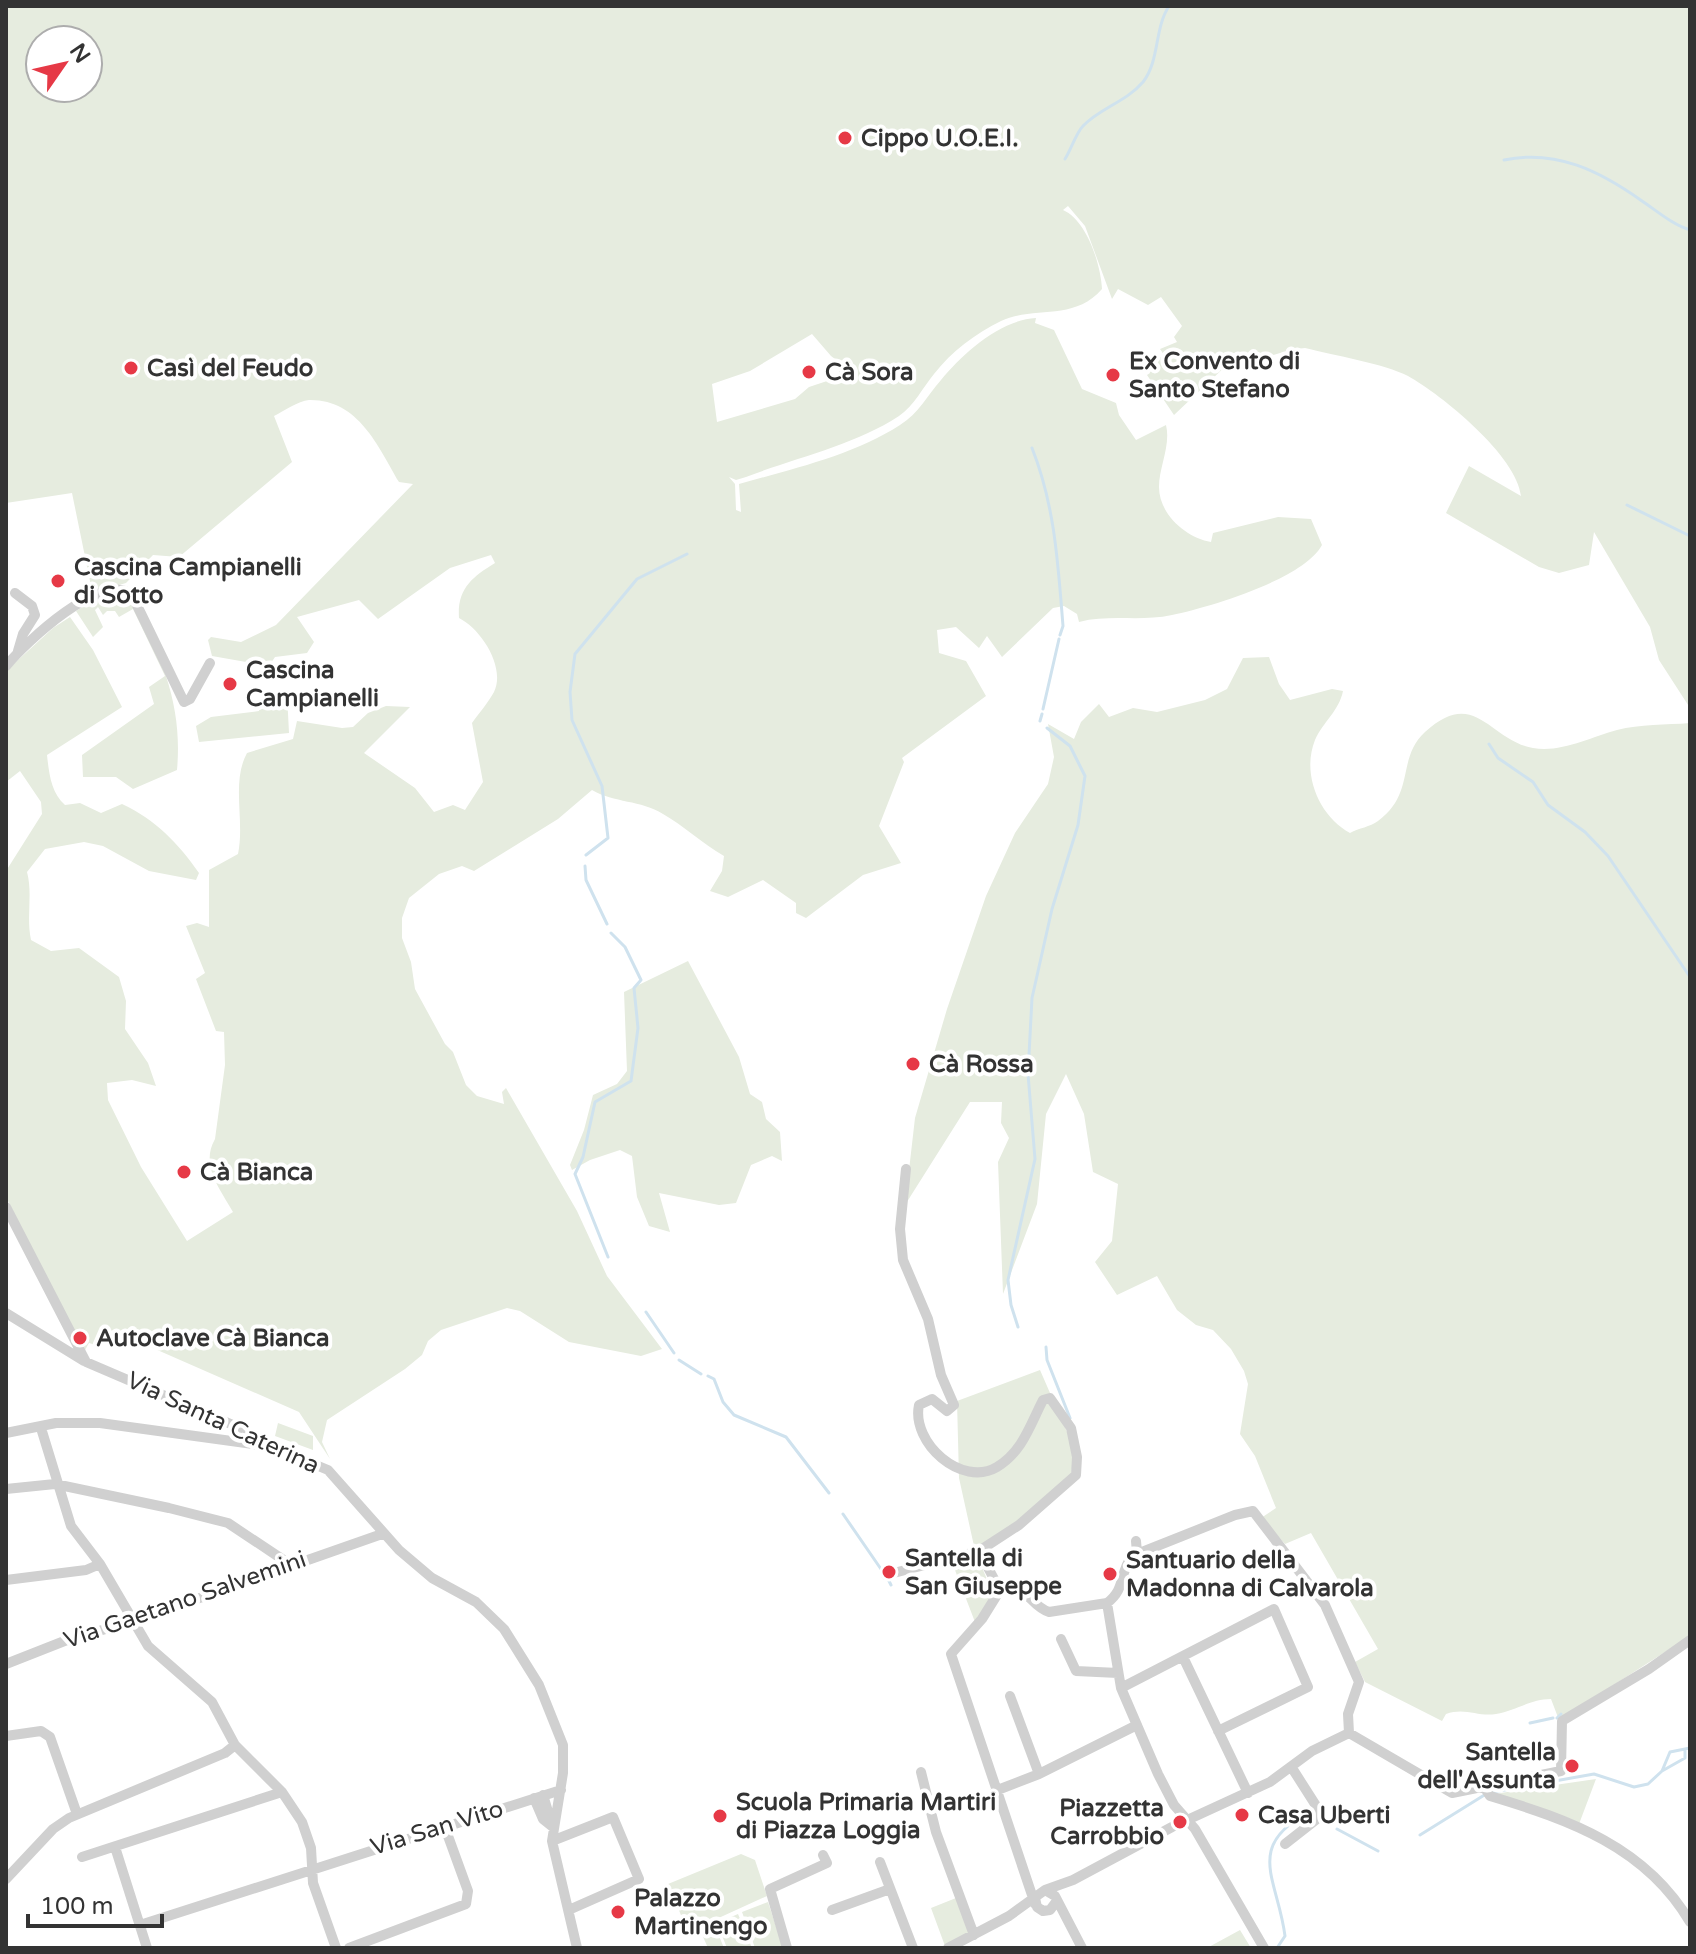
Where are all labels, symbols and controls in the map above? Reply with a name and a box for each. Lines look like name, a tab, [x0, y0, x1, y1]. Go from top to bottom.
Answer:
north arrow	[24, 24, 104, 104]
text: N	[64, 39, 95, 68]
place label: Cippo U.O.E.I.	[861, 124, 1018, 153]
marker: Cippo U.O.E.I.	[836, 129, 854, 147]
place label: Ex Convento di Santo Stefano	[1129, 347, 1300, 404]
place label: Casì del Feudo	[147, 354, 313, 383]
place label: Cà Sora	[825, 358, 913, 387]
marker: Casì del Feudo	[122, 359, 140, 377]
marker: Cà Sora	[800, 363, 818, 381]
marker: Ex Convento di Santo Stefano	[1104, 366, 1122, 384]
place label: Cascina Campianelli di Sotto	[74, 553, 302, 610]
marker: Cascina Campianelli di Sotto	[49, 572, 67, 590]
place label: Cascina Campianelli	[246, 656, 379, 713]
marker: Cascina Campianelli	[221, 675, 239, 693]
place label: Cà Rossa	[929, 1050, 1034, 1079]
marker: Cà Rossa	[904, 1055, 922, 1073]
place label: Cà Bianca	[200, 1158, 313, 1187]
marker: Cà Bianca	[175, 1163, 193, 1181]
place label: Autoclave Cà Bianca	[96, 1324, 329, 1353]
marker: Autoclave Cà Bianca	[71, 1329, 89, 1347]
street label: Via Santa Caterina	[122, 1366, 324, 1480]
place label: Santella di San Giuseppe	[905, 1544, 1062, 1601]
street label: Via Gaetano Salvemini	[60, 1545, 310, 1655]
place label: Santuario della Madonna di Calvarola	[1126, 1546, 1374, 1603]
marker: Santella di San Giuseppe	[880, 1563, 898, 1581]
marker: Santuario della Madonna di Calvarola	[1101, 1565, 1119, 1583]
place label: Santella dell'Assunta	[1417, 1738, 1556, 1795]
marker: Santella dell'Assunta	[1563, 1757, 1581, 1775]
place label: Scuola Primaria Martiri di Piazza Loggia	[736, 1788, 996, 1845]
street label: Via San Vito	[367, 1794, 507, 1862]
place label: Piazzetta Carrobbio	[1050, 1794, 1164, 1851]
place label: Casa Uberti	[1258, 1801, 1390, 1830]
marker: Casa Uberti	[1233, 1806, 1251, 1824]
marker: Scuola Primaria Martiri di Piazza Loggia	[711, 1807, 729, 1825]
marker: Piazzetta Carrobbio	[1171, 1813, 1189, 1831]
scale bar	[28, 1878, 162, 1928]
place label: Palazzo Martinengo	[634, 1884, 768, 1941]
text: 100 m	[40, 1892, 114, 1921]
marker: Palazzo Martinengo	[609, 1903, 627, 1921]

